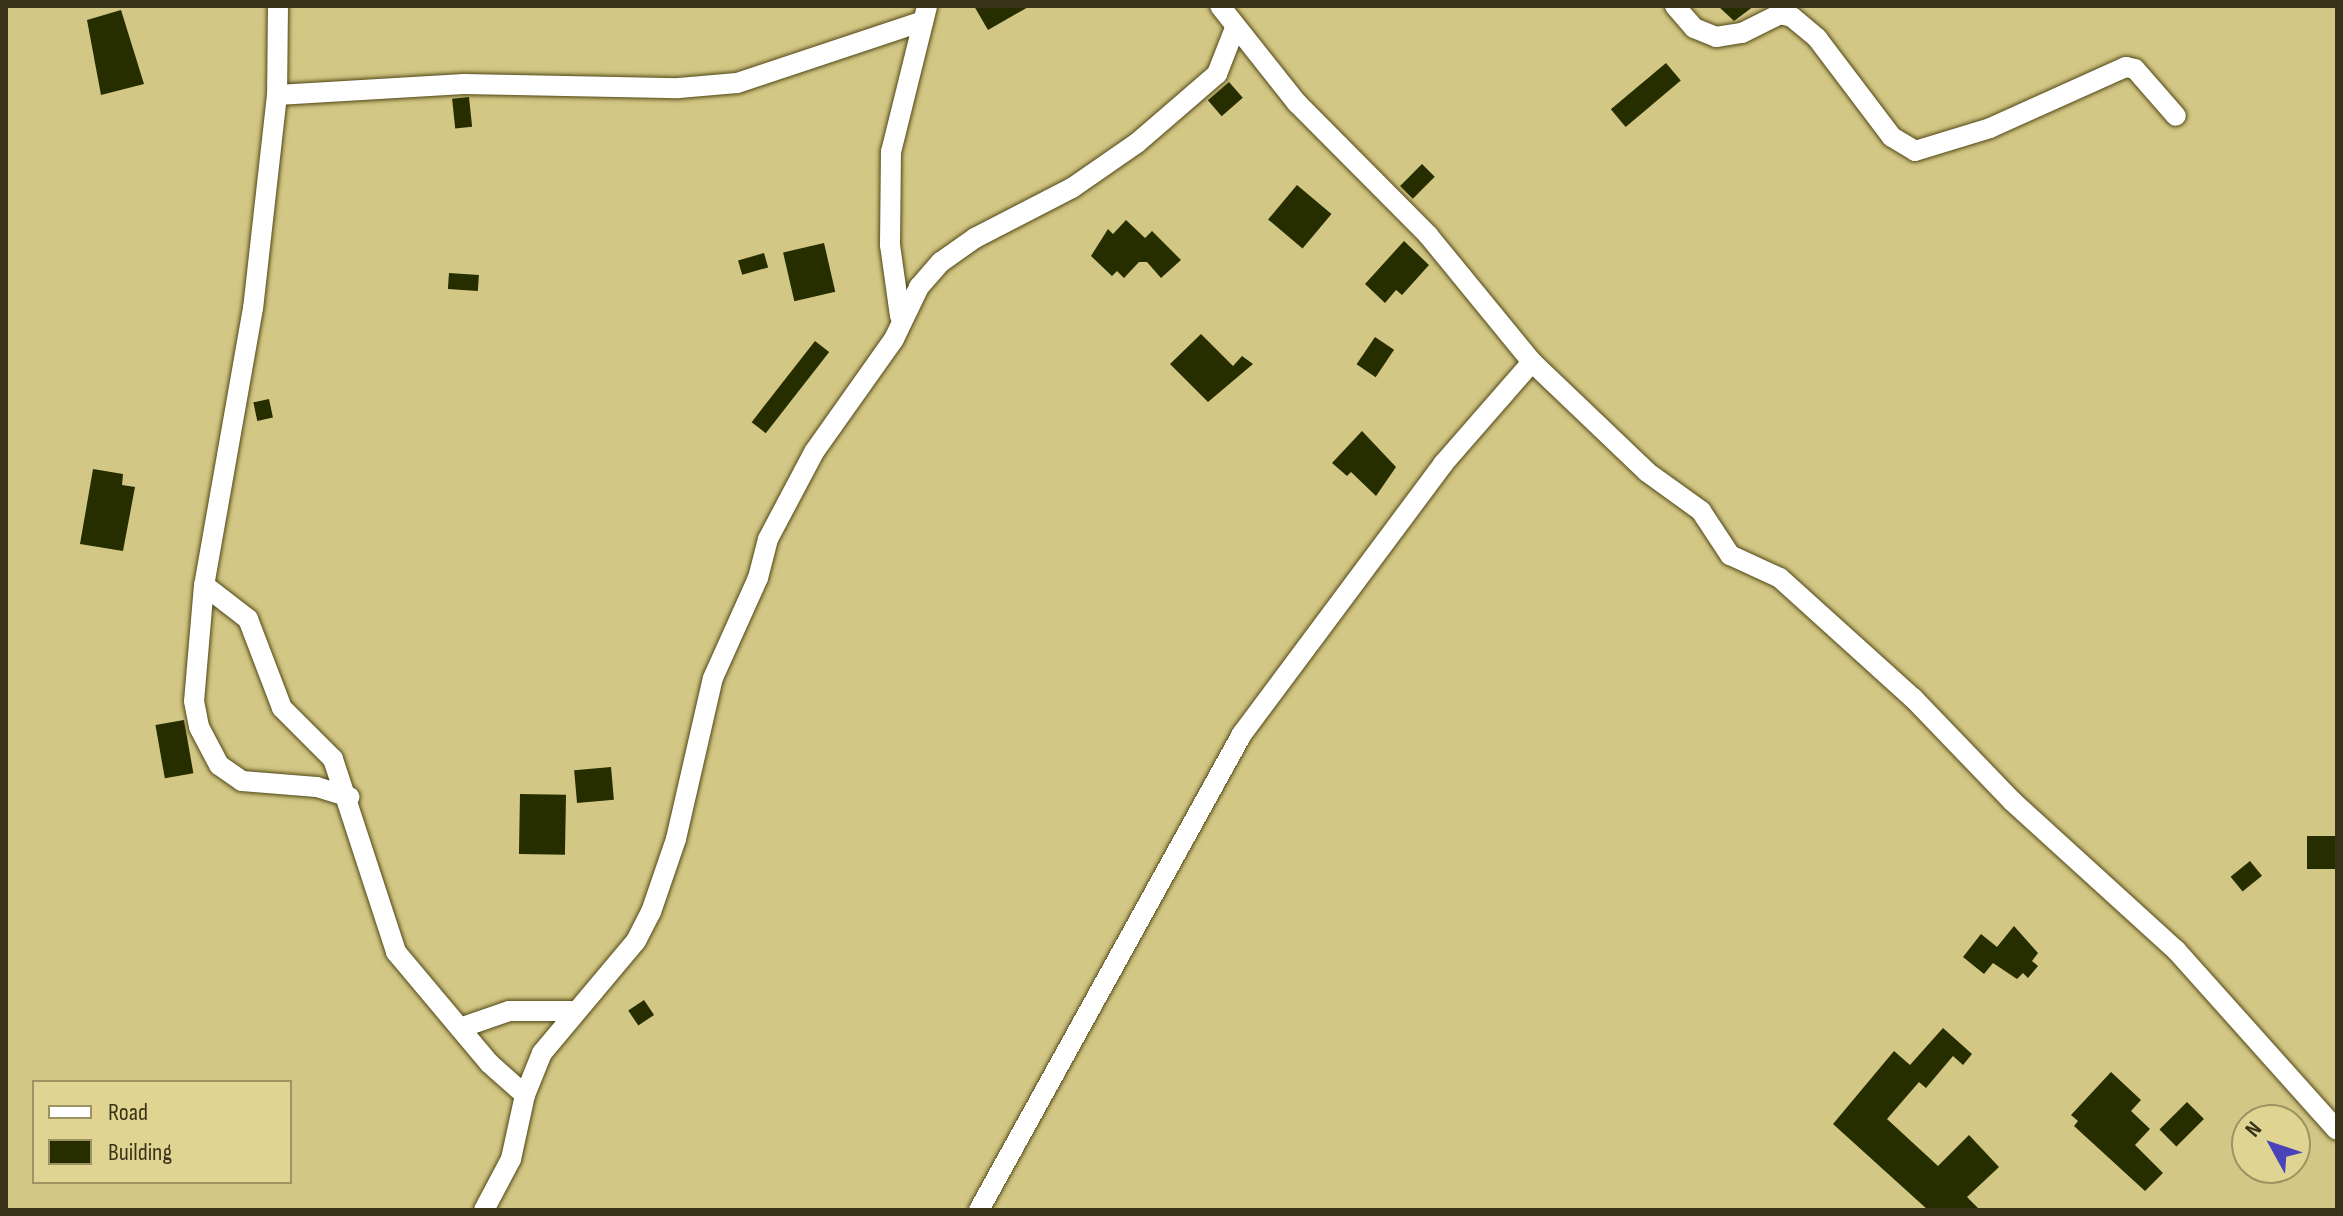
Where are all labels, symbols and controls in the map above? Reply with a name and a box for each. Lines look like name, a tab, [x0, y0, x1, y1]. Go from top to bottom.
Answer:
legend	[32, 1080, 292, 1184]
text: Road	[108, 1098, 148, 1127]
north arrow	[2231, 1104, 2311, 1184]
text: N	[2240, 1116, 2268, 1143]
text: Building	[108, 1138, 172, 1167]

